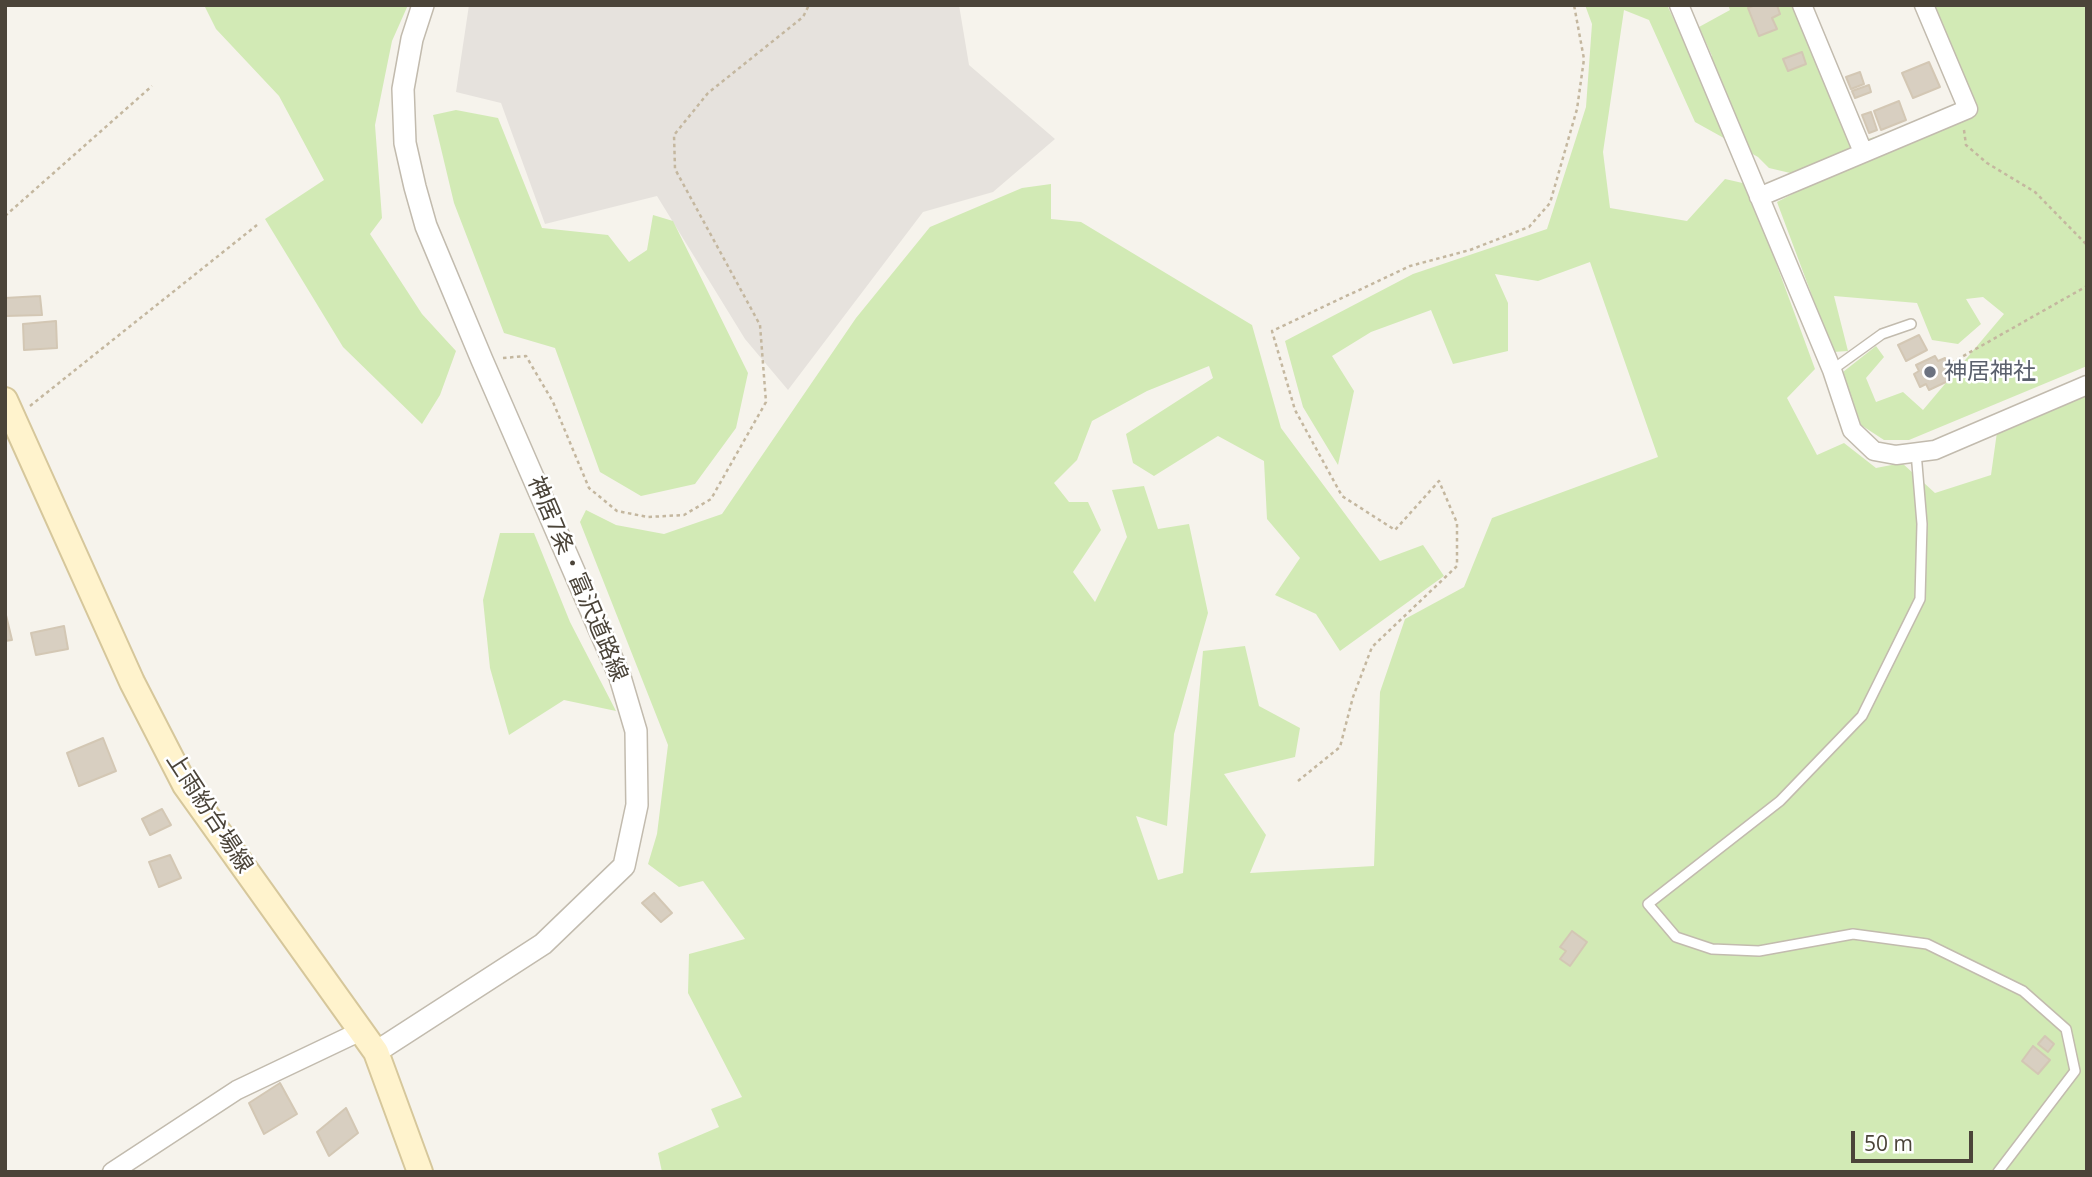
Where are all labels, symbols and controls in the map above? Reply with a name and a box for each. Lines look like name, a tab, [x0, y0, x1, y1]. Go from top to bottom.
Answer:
place label: 神居神社	[1944, 358, 2036, 386]
marker: 神居神社	[1922, 364, 1938, 380]
street label: 神居7条・富沢道路線	[521, 472, 633, 686]
street label: 上雨紛台場線	[160, 748, 258, 878]
scale bar	[1854, 1118, 1976, 1162]
text: 50 m	[1864, 1129, 1913, 1157]

